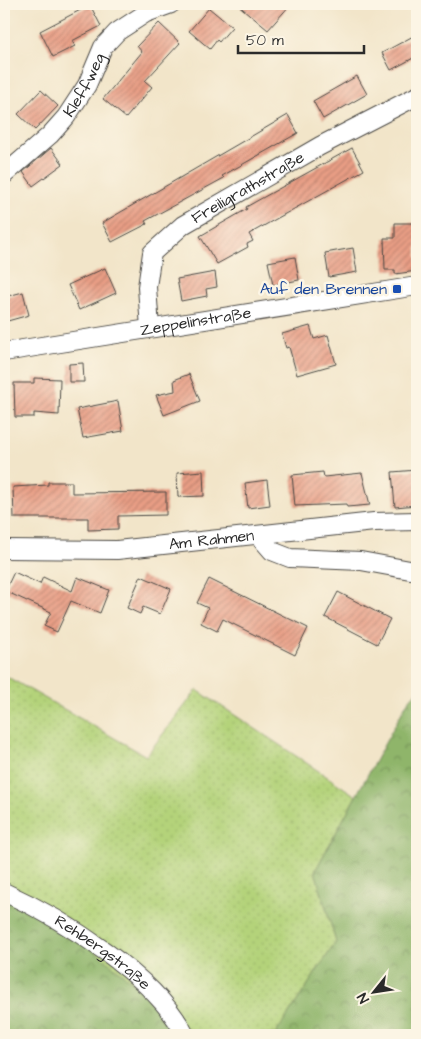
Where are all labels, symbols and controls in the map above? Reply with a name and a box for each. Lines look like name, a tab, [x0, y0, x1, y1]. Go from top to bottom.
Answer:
scale bar	[238, 22, 365, 54]
text: 50 m	[246, 30, 284, 51]
street label: Kleffweg	[58, 50, 111, 121]
street label: Freiligrathstraße	[187, 146, 309, 229]
place label: Auf den Brennen	[260, 278, 387, 300]
marker: Auf den Brennen	[391, 283, 403, 295]
street label: Zeppelinstraße	[138, 302, 253, 341]
street label: Am Rahmen	[168, 524, 255, 555]
street label: Rehbergstraße	[50, 910, 156, 995]
north arrow	[348, 966, 398, 1016]
text: N	[353, 989, 374, 1007]

